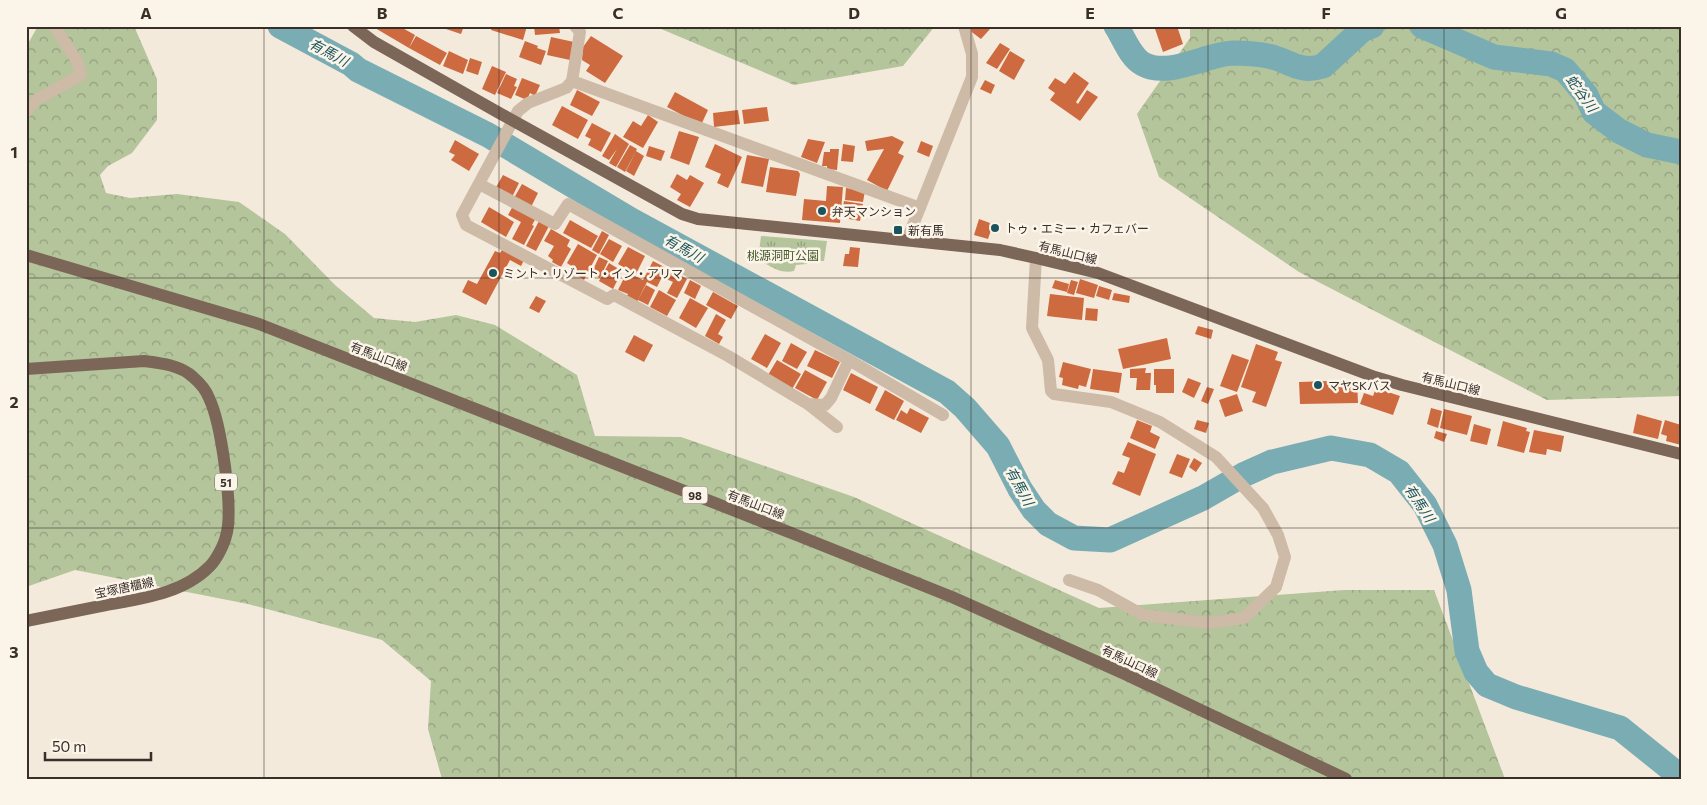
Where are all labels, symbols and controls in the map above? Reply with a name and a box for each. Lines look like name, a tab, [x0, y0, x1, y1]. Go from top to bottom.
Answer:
text: A	[140, 3, 152, 22]
text: B	[377, 3, 388, 22]
text: C	[613, 3, 624, 22]
text: D	[848, 3, 860, 22]
text: E	[1085, 3, 1095, 22]
text: F	[1321, 3, 1331, 22]
text: G	[1555, 3, 1567, 22]
water label: 有馬川	[306, 35, 353, 70]
water label: 蛇谷川	[1563, 71, 1602, 117]
text: 1	[10, 142, 18, 161]
place label: 弁天マンション	[832, 204, 916, 218]
marker: 弁天マンション	[816, 205, 828, 217]
place label: トゥ・エミー・カフェバー	[1005, 221, 1149, 235]
marker: トゥ・エミー・カフェバー	[989, 222, 1001, 234]
place label: 新有馬	[908, 223, 944, 237]
marker: 新有馬	[892, 224, 904, 236]
water label: 有馬川	[662, 230, 708, 267]
street label: 有馬山口線	[1037, 238, 1099, 266]
park label: 桃源洞町公園	[747, 248, 819, 262]
place label: ミント・リゾート・イン・アリマ	[503, 266, 683, 280]
marker: ミント・リゾート・イン・アリマ	[487, 267, 499, 279]
street label: 有馬山口線	[348, 339, 410, 373]
street label: 有馬山口線	[1420, 369, 1482, 397]
place label: マヤSKバス	[1328, 378, 1391, 392]
marker: マヤSKバス	[1312, 379, 1324, 391]
text: 2	[9, 392, 19, 411]
water label: 有馬川	[1002, 464, 1039, 510]
road number: 51	[215, 474, 237, 491]
water label: 有馬川	[1401, 481, 1440, 527]
road number: 98	[682, 486, 708, 504]
street label: 有馬山口線	[725, 487, 787, 521]
street label: 宝塚唐櫃線	[93, 574, 155, 600]
text: 3	[9, 642, 19, 661]
street label: 有馬山口線	[1100, 642, 1160, 680]
scale bar	[45, 730, 151, 762]
text: 50 m	[52, 737, 86, 755]

